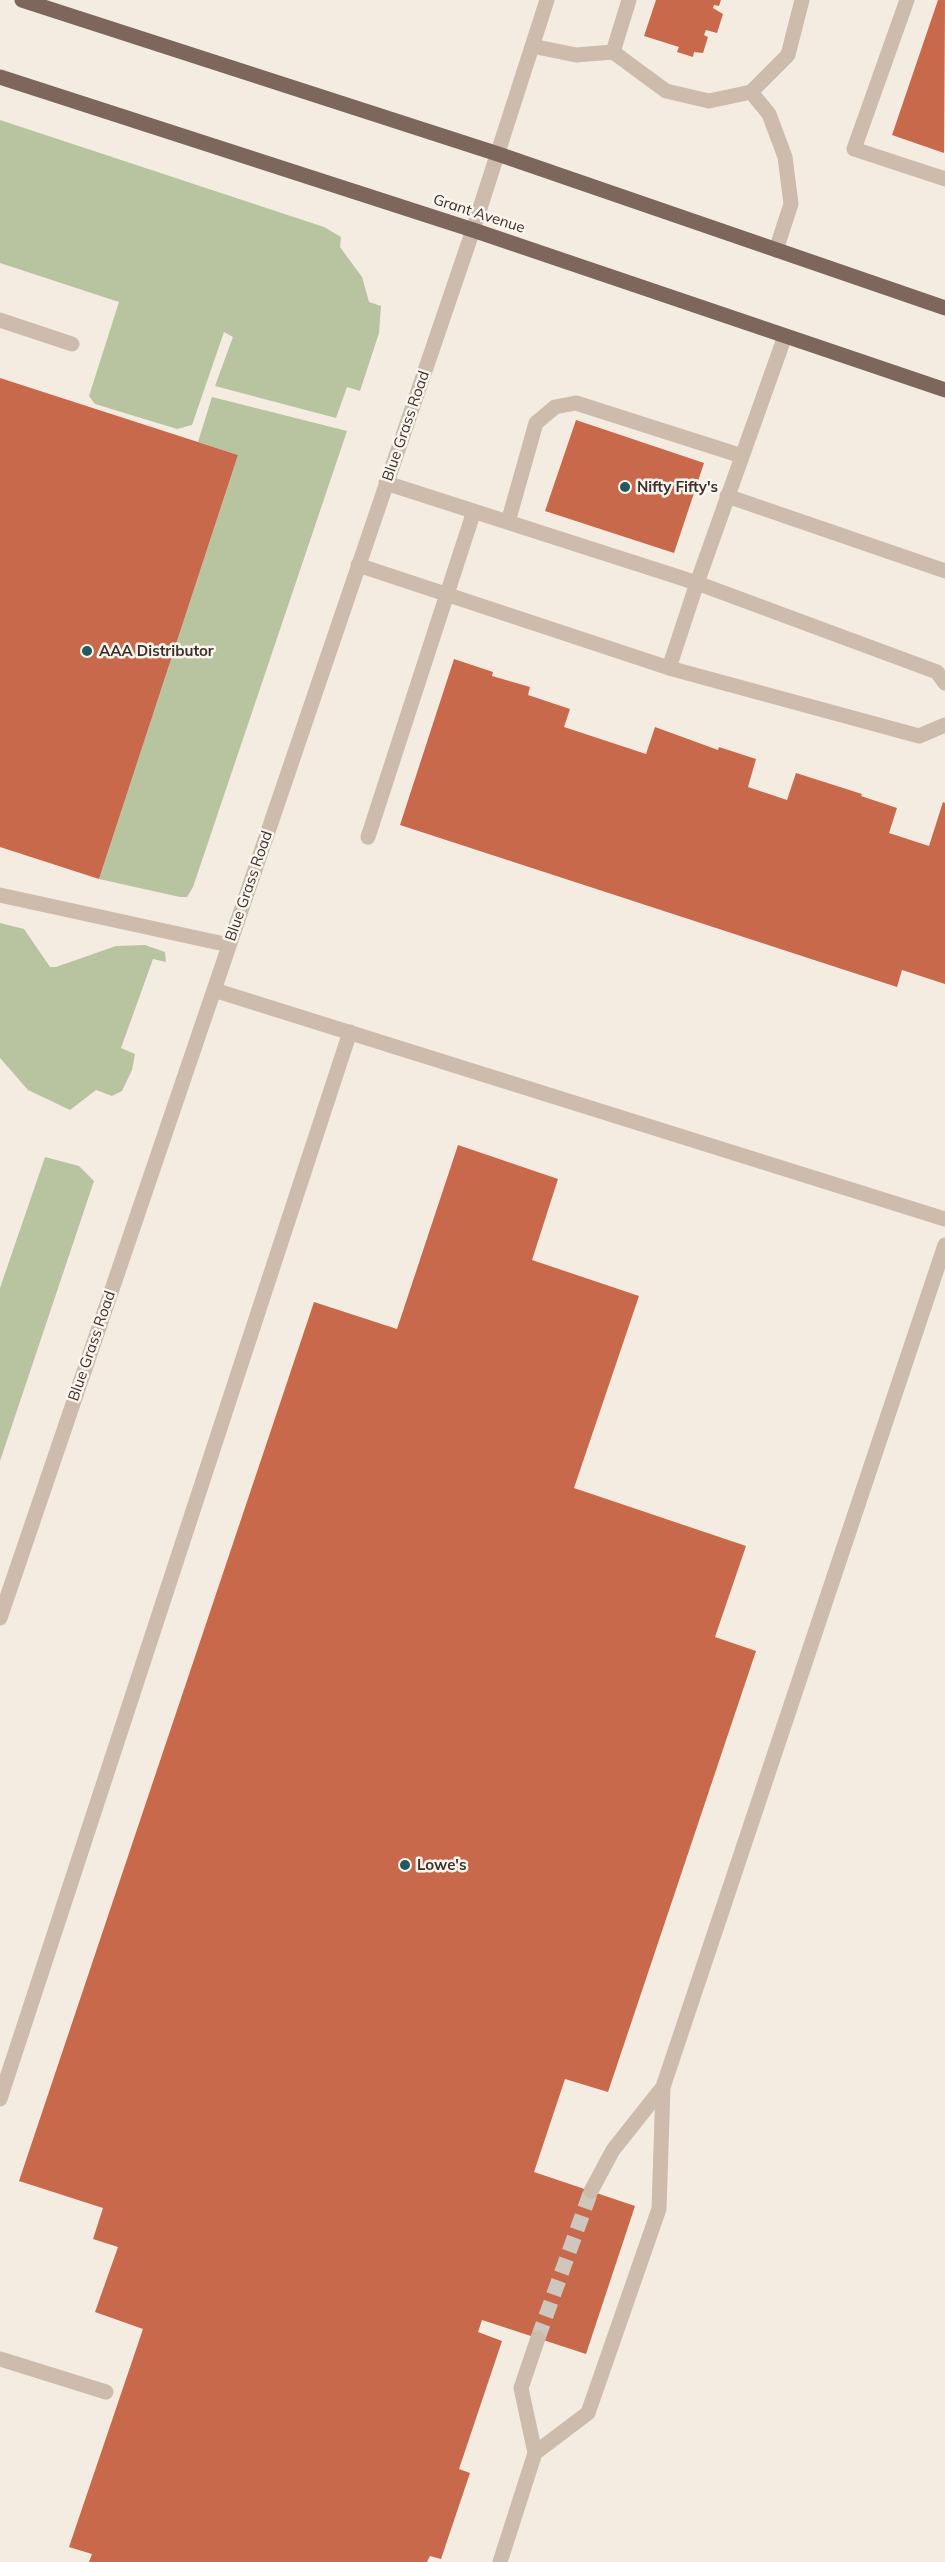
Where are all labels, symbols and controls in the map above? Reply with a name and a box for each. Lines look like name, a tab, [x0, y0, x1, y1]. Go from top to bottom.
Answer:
street label: Grant Avenue	[431, 191, 527, 237]
street label: Blue Grass Road	[379, 369, 433, 483]
place label: Nifty Fifty's	[637, 478, 718, 496]
marker: Nifty Fifty's	[618, 480, 632, 494]
place label: AAA Distributor	[99, 642, 214, 660]
marker: AAA Distributor	[80, 644, 94, 658]
street label: Blue Grass Road	[222, 829, 276, 943]
street label: Blue Grass Road	[65, 1289, 119, 1403]
place label: Lowe's	[417, 1856, 467, 1874]
marker: Lowe's	[398, 1858, 412, 1872]

